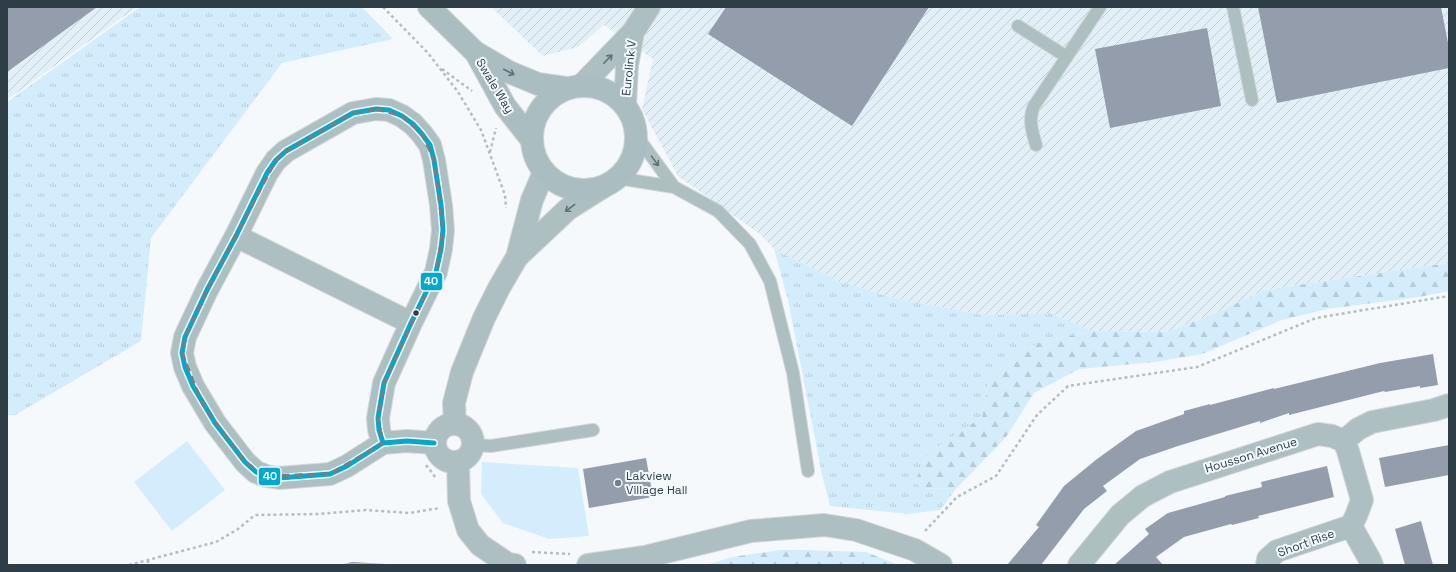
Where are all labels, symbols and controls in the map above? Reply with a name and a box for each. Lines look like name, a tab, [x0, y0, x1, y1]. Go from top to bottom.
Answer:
street label: Eurolink V	[618, 39, 640, 97]
one-way arrow	[603, 54, 613, 64]
street label: Swale Way	[472, 56, 518, 116]
one-way arrow	[503, 68, 515, 76]
one-way arrow	[651, 156, 659, 167]
one-way arrow	[565, 204, 576, 212]
line badge: 40	[420, 272, 443, 291]
text: 40	[424, 274, 438, 288]
unlabelled marker	[411, 308, 421, 318]
street label: Housson Avenue	[1203, 433, 1299, 477]
line badge: 40	[258, 467, 281, 486]
place label: Lakview Village Hall	[626, 468, 688, 498]
text: 40	[263, 469, 277, 483]
marker: Lakview Village Hall	[613, 478, 623, 488]
street label: Short Rise	[1275, 525, 1337, 561]

